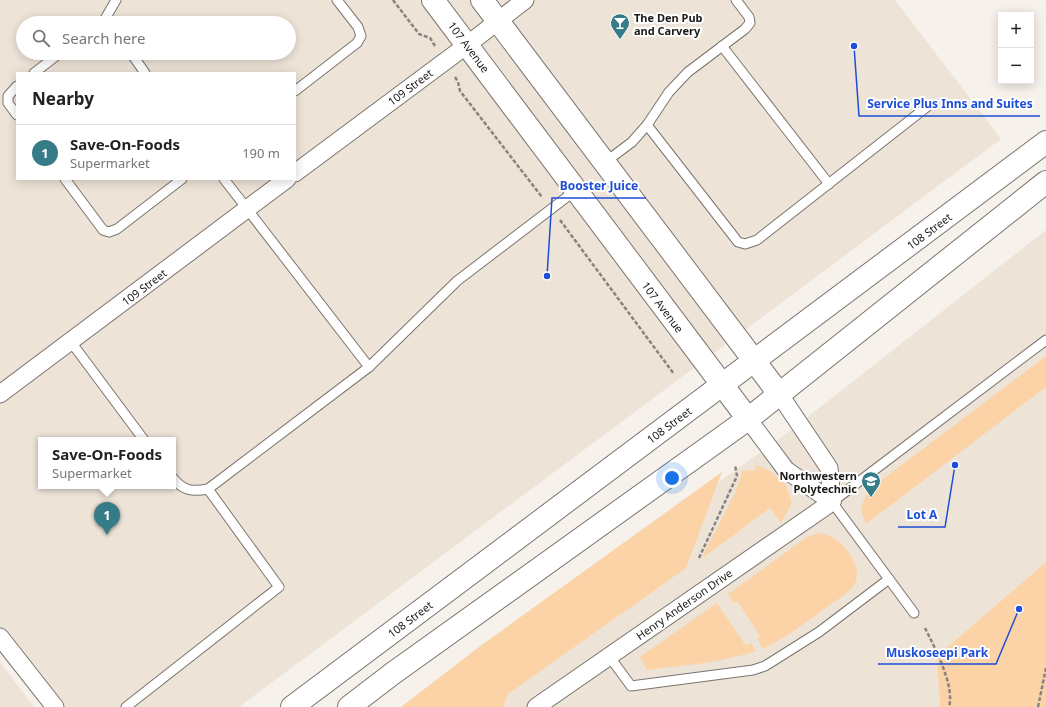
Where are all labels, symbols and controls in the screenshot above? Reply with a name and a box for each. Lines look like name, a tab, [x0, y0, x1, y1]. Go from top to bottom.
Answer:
place label: The Den Pub and Carvery	[634, 10, 703, 38]
bar icon: The Den Pub and Carvery	[609, 12, 631, 40]
map controls	[998, 12, 1034, 84]
button: +	[998, 12, 1034, 48]
search box	[16, 16, 296, 60]
street label: 107 Avenue	[445, 18, 493, 76]
icon: search	[30, 27, 52, 49]
text: Search here	[62, 28, 145, 48]
button: −	[998, 48, 1034, 84]
street label: 109 Street	[385, 65, 435, 109]
text: Nearby	[32, 87, 94, 110]
callout: Service Plus Inns and Suites	[859, 92, 1040, 116]
text: Service Plus Inns and Suites	[867, 95, 1033, 112]
text: Save-On-Foods	[70, 134, 180, 154]
text: 1	[41, 144, 49, 162]
text: 190 m	[242, 144, 280, 162]
text: Supermarket	[70, 154, 150, 172]
callout: Booster Juice	[552, 174, 646, 198]
text: Booster Juice	[560, 177, 638, 194]
street label: 108 Street	[904, 209, 954, 253]
street label: 109 Street	[119, 265, 169, 309]
street label: 107 Avenue	[639, 278, 687, 336]
street label: 108 Street	[644, 403, 694, 447]
popup	[38, 437, 176, 489]
text: Save-On-Foods	[52, 444, 162, 464]
text: Supermarket	[52, 464, 132, 482]
your location	[662, 468, 682, 488]
place label: Northwestern Polytechnic	[779, 468, 857, 496]
school or university icon: Northwestern Polytechnic	[860, 470, 882, 498]
pin: 1	[94, 502, 120, 535]
callout: Lot A	[898, 503, 945, 527]
text: Lot A	[907, 506, 938, 523]
street label: Henry Anderson Drive	[633, 565, 735, 643]
street label: 108 Street	[385, 597, 435, 641]
callout: Muskoseepi Park	[878, 640, 996, 664]
text: Muskoseepi Park	[886, 644, 989, 661]

